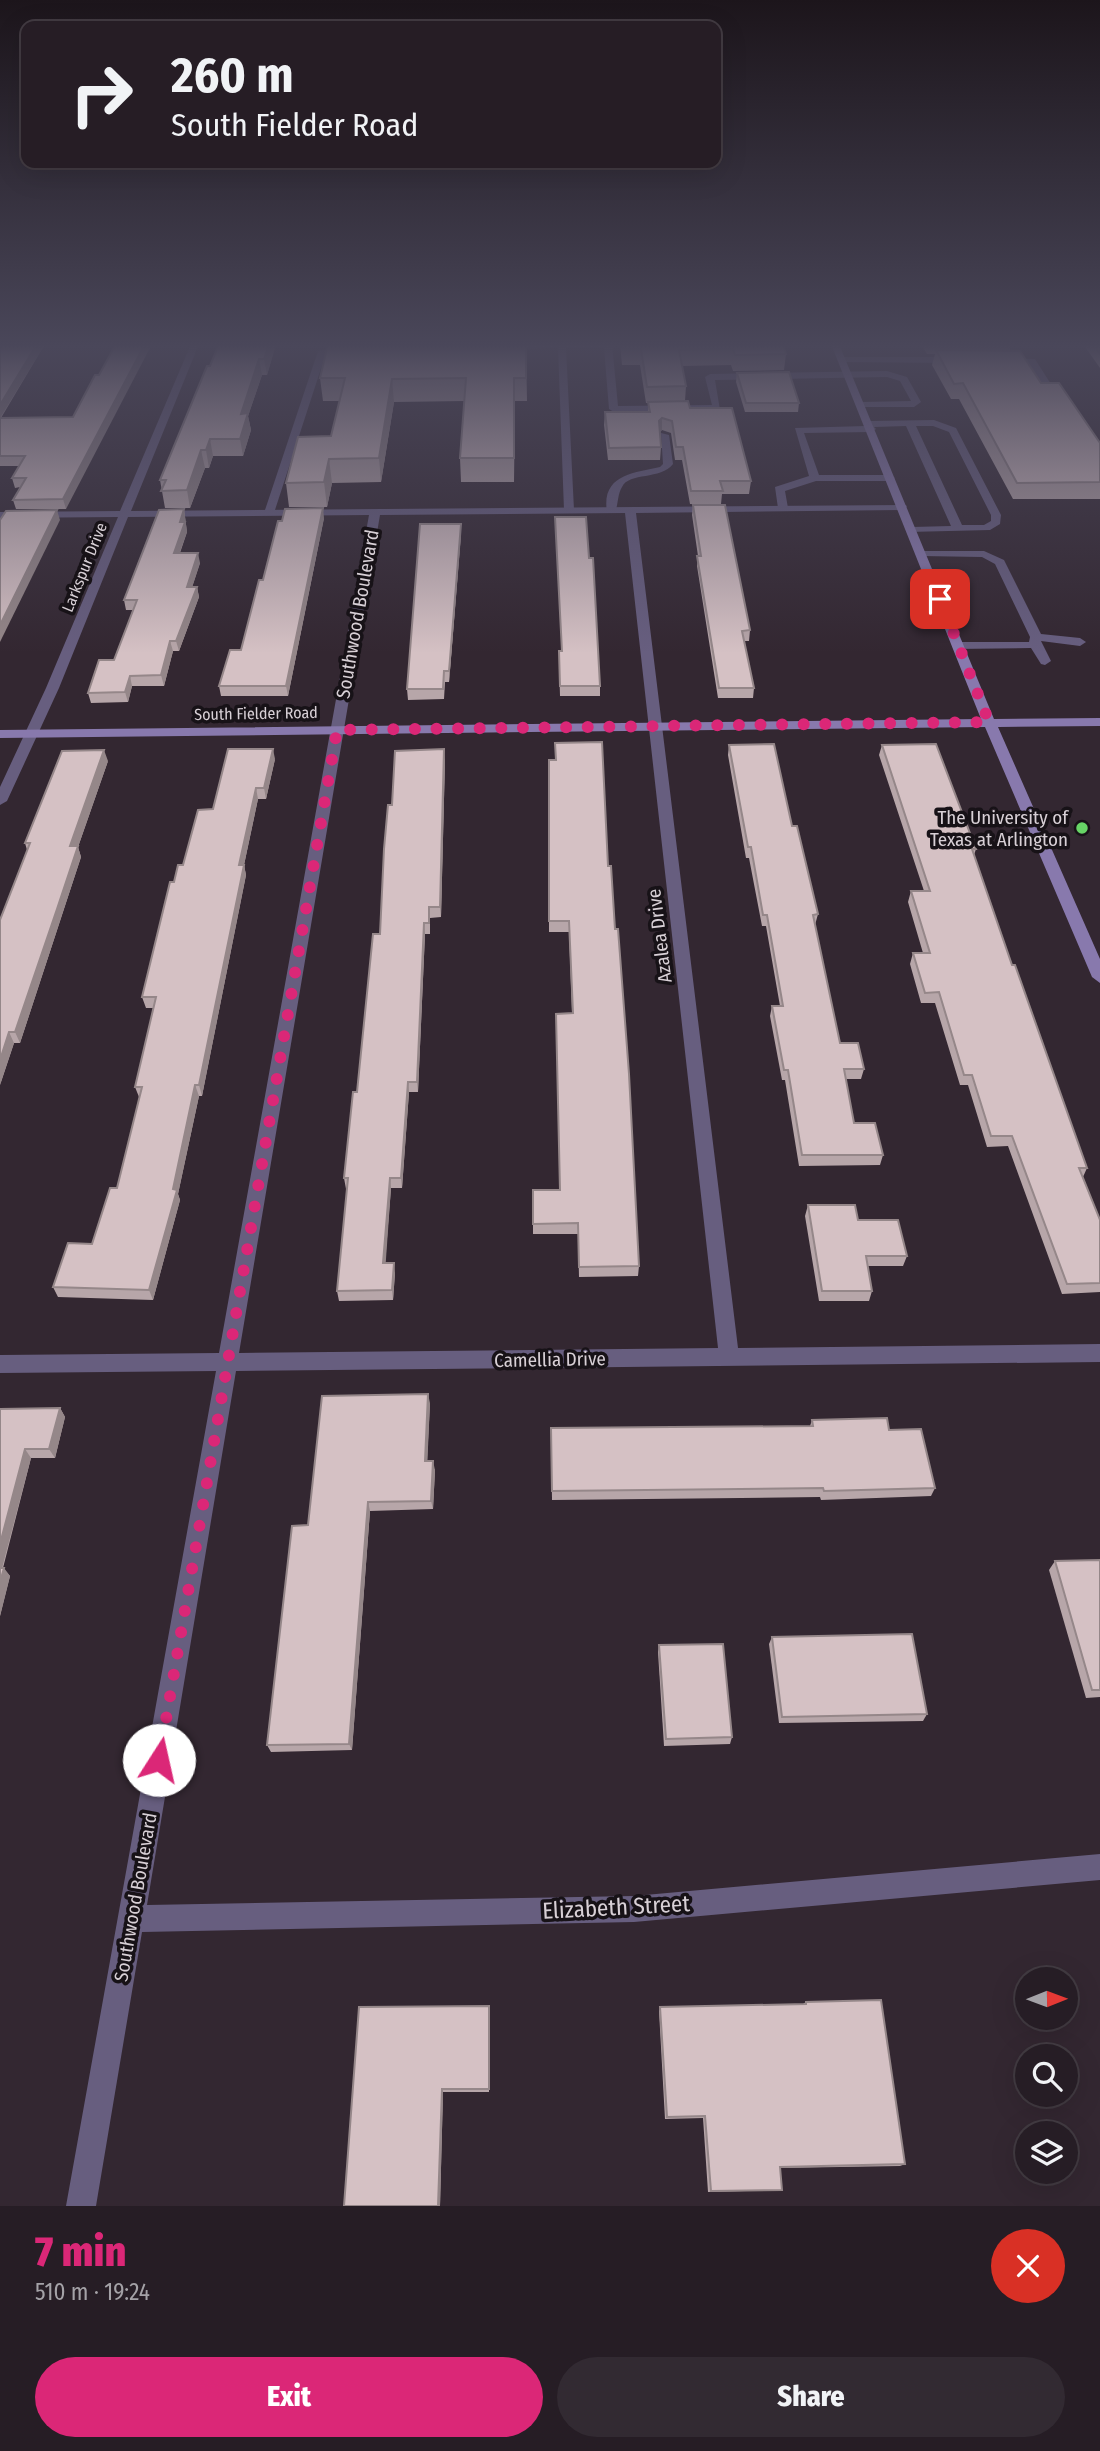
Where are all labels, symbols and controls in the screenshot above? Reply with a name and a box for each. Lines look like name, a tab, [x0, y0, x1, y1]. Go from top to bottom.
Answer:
text: 260 m	[171, 46, 294, 105]
icon: right	[56, 49, 147, 140]
text: South Fielder Road	[171, 106, 418, 144]
street label: Larkspur Drive	[58, 520, 111, 615]
street label: Southwood Boulevard	[331, 528, 384, 700]
pin	[910, 569, 970, 629]
icon: arrive	[921, 580, 959, 618]
street label: South Fielder Road	[194, 703, 318, 724]
place label: The University of Texas at Arlington	[930, 806, 1069, 851]
marker: The University of Texas at Arlington	[1074, 820, 1090, 836]
street label: Azalea Drive	[642, 888, 677, 984]
street label: Camellia Drive	[494, 1347, 606, 1372]
position arrow	[122, 1723, 196, 1797]
street label: Southwood Boulevard	[109, 1811, 162, 1983]
street label: Elizabeth Street	[541, 1889, 691, 1925]
north arrow	[1015, 1967, 1078, 2030]
map controls	[1015, 1967, 1078, 2184]
button: search	[1015, 2044, 1078, 2107]
button: layers	[1015, 2121, 1078, 2184]
text: 7 min	[35, 2227, 126, 2277]
button: close	[991, 2229, 1065, 2303]
text: 510 m · 19:24	[35, 2278, 150, 2306]
button: Exit	[35, 2357, 543, 2437]
button: Share	[557, 2357, 1065, 2437]

